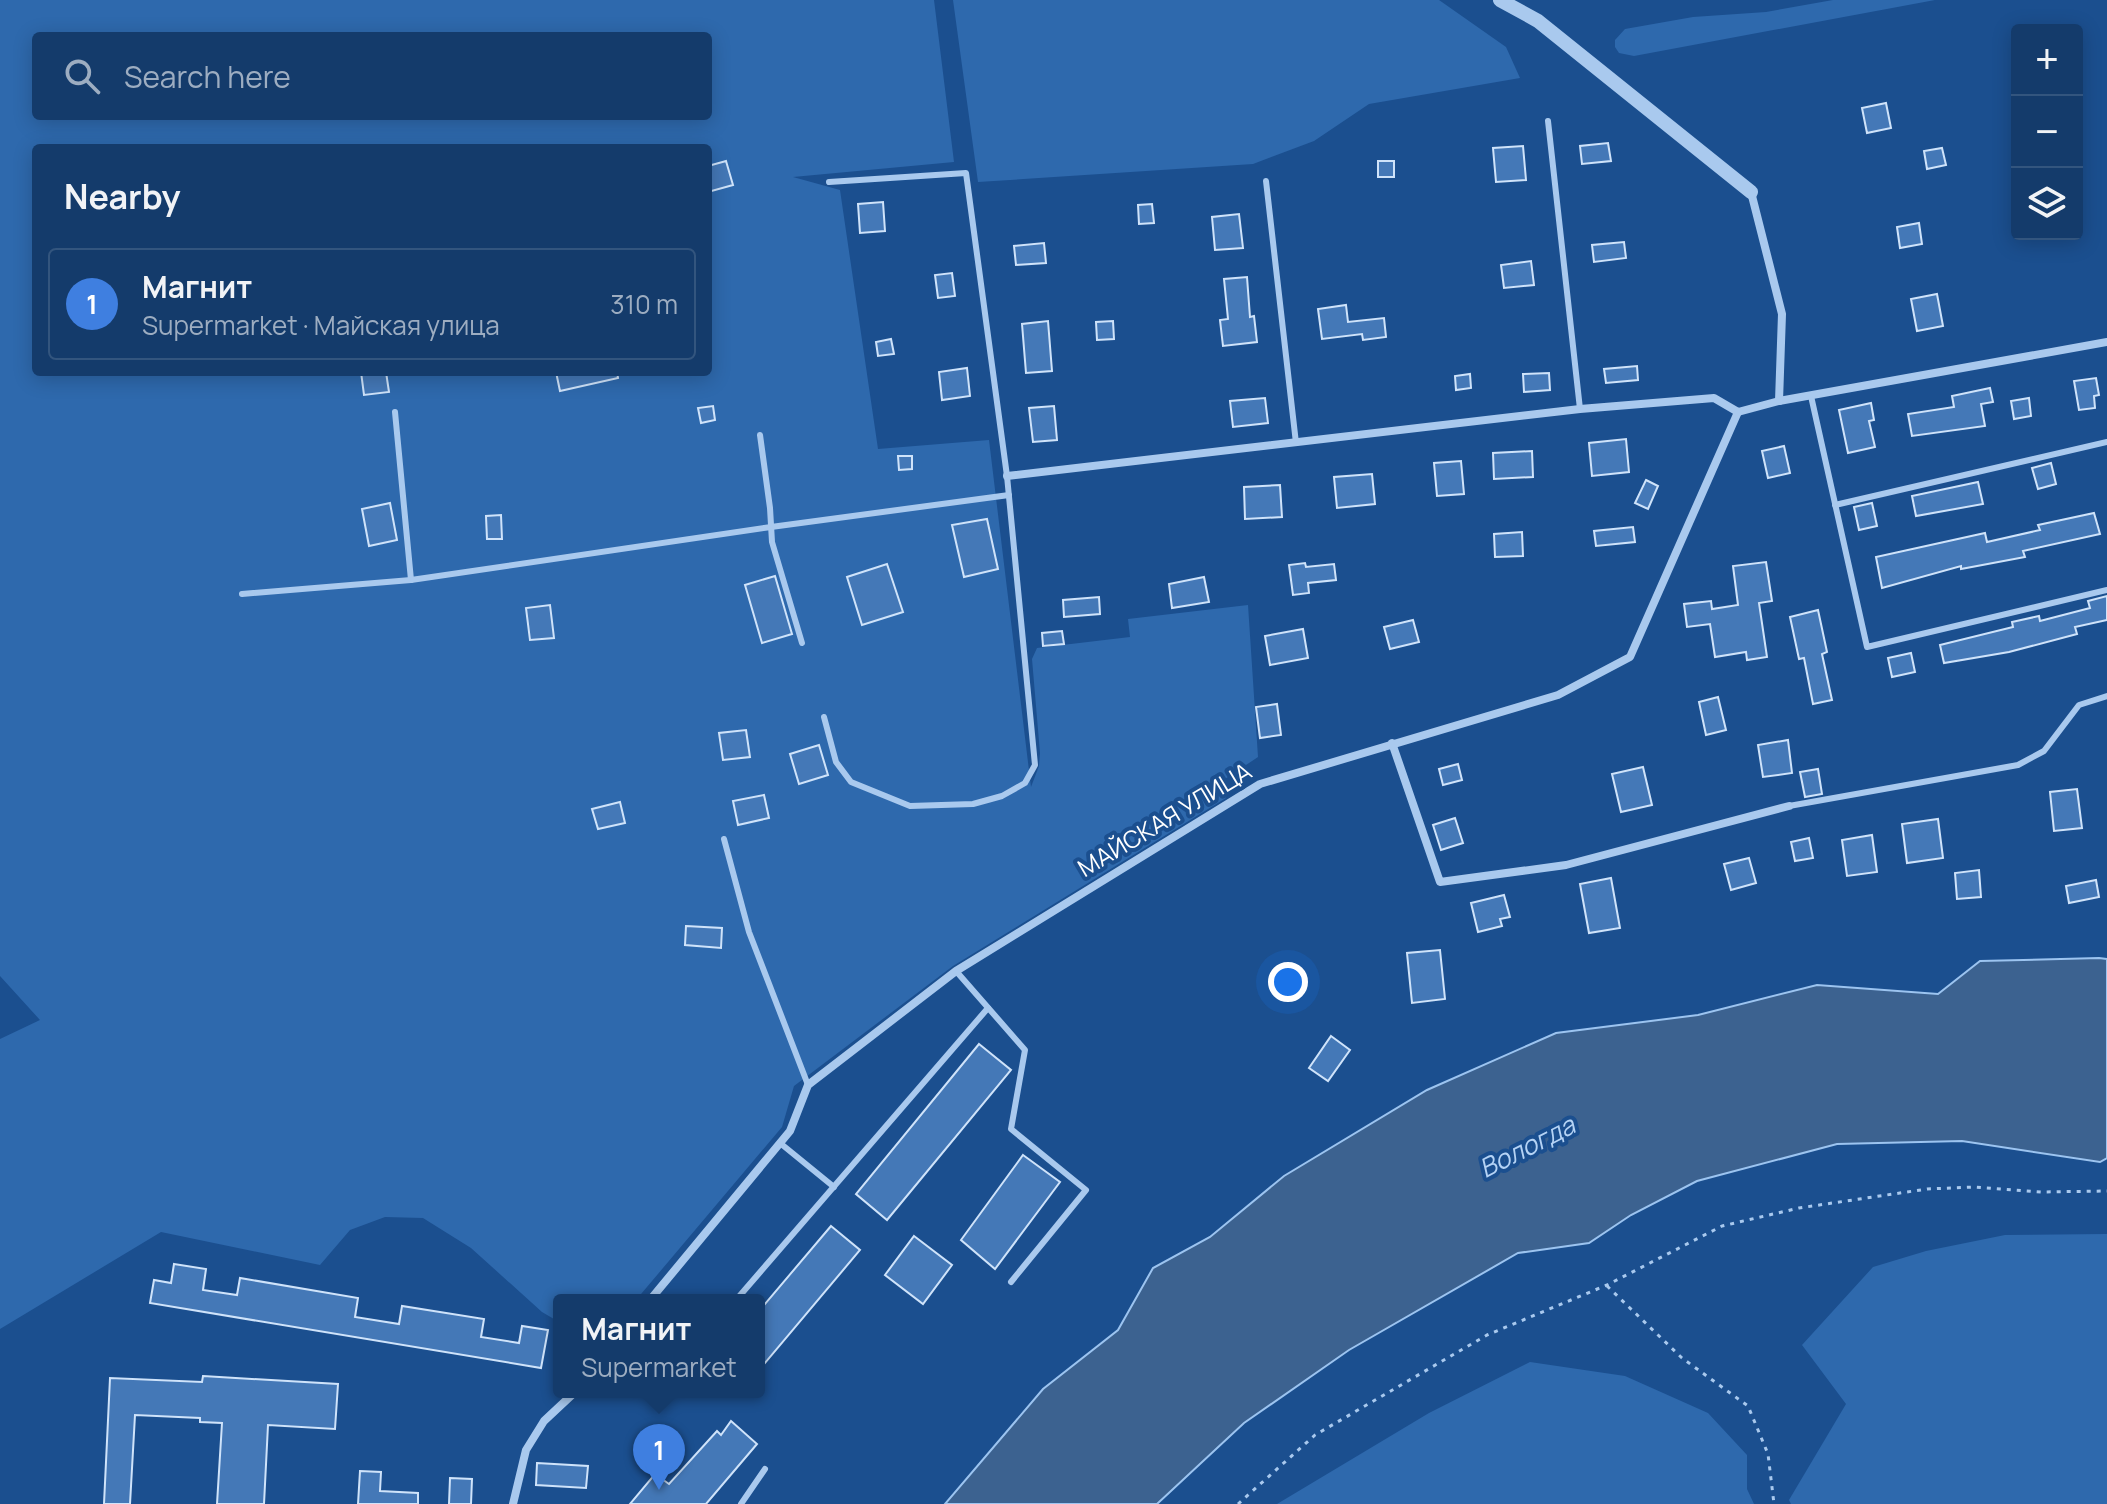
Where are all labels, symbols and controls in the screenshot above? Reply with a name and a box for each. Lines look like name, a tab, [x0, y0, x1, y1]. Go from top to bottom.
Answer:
map controls	[2011, 24, 2083, 240]
button: +	[2011, 24, 2083, 96]
search box	[32, 32, 712, 120]
icon: search	[60, 54, 104, 98]
text: Search here	[124, 56, 291, 97]
button: −	[2011, 96, 2083, 168]
button: layers	[2011, 168, 2083, 240]
text: Nearby	[64, 173, 180, 219]
text: Магнит	[142, 266, 252, 307]
text: 1	[86, 286, 98, 322]
text: 310 m	[610, 286, 678, 322]
text: Supermarket · Майская улица	[142, 307, 500, 343]
street label: МАЙСКАЯ УЛИЦА	[1071, 754, 1257, 884]
your location	[1268, 962, 1308, 1002]
water label: Вологда	[1472, 1106, 1582, 1186]
popup	[553, 1294, 765, 1398]
text: Магнит	[581, 1308, 691, 1349]
text: Supermarket	[581, 1349, 737, 1385]
pin: 1	[633, 1424, 685, 1490]

